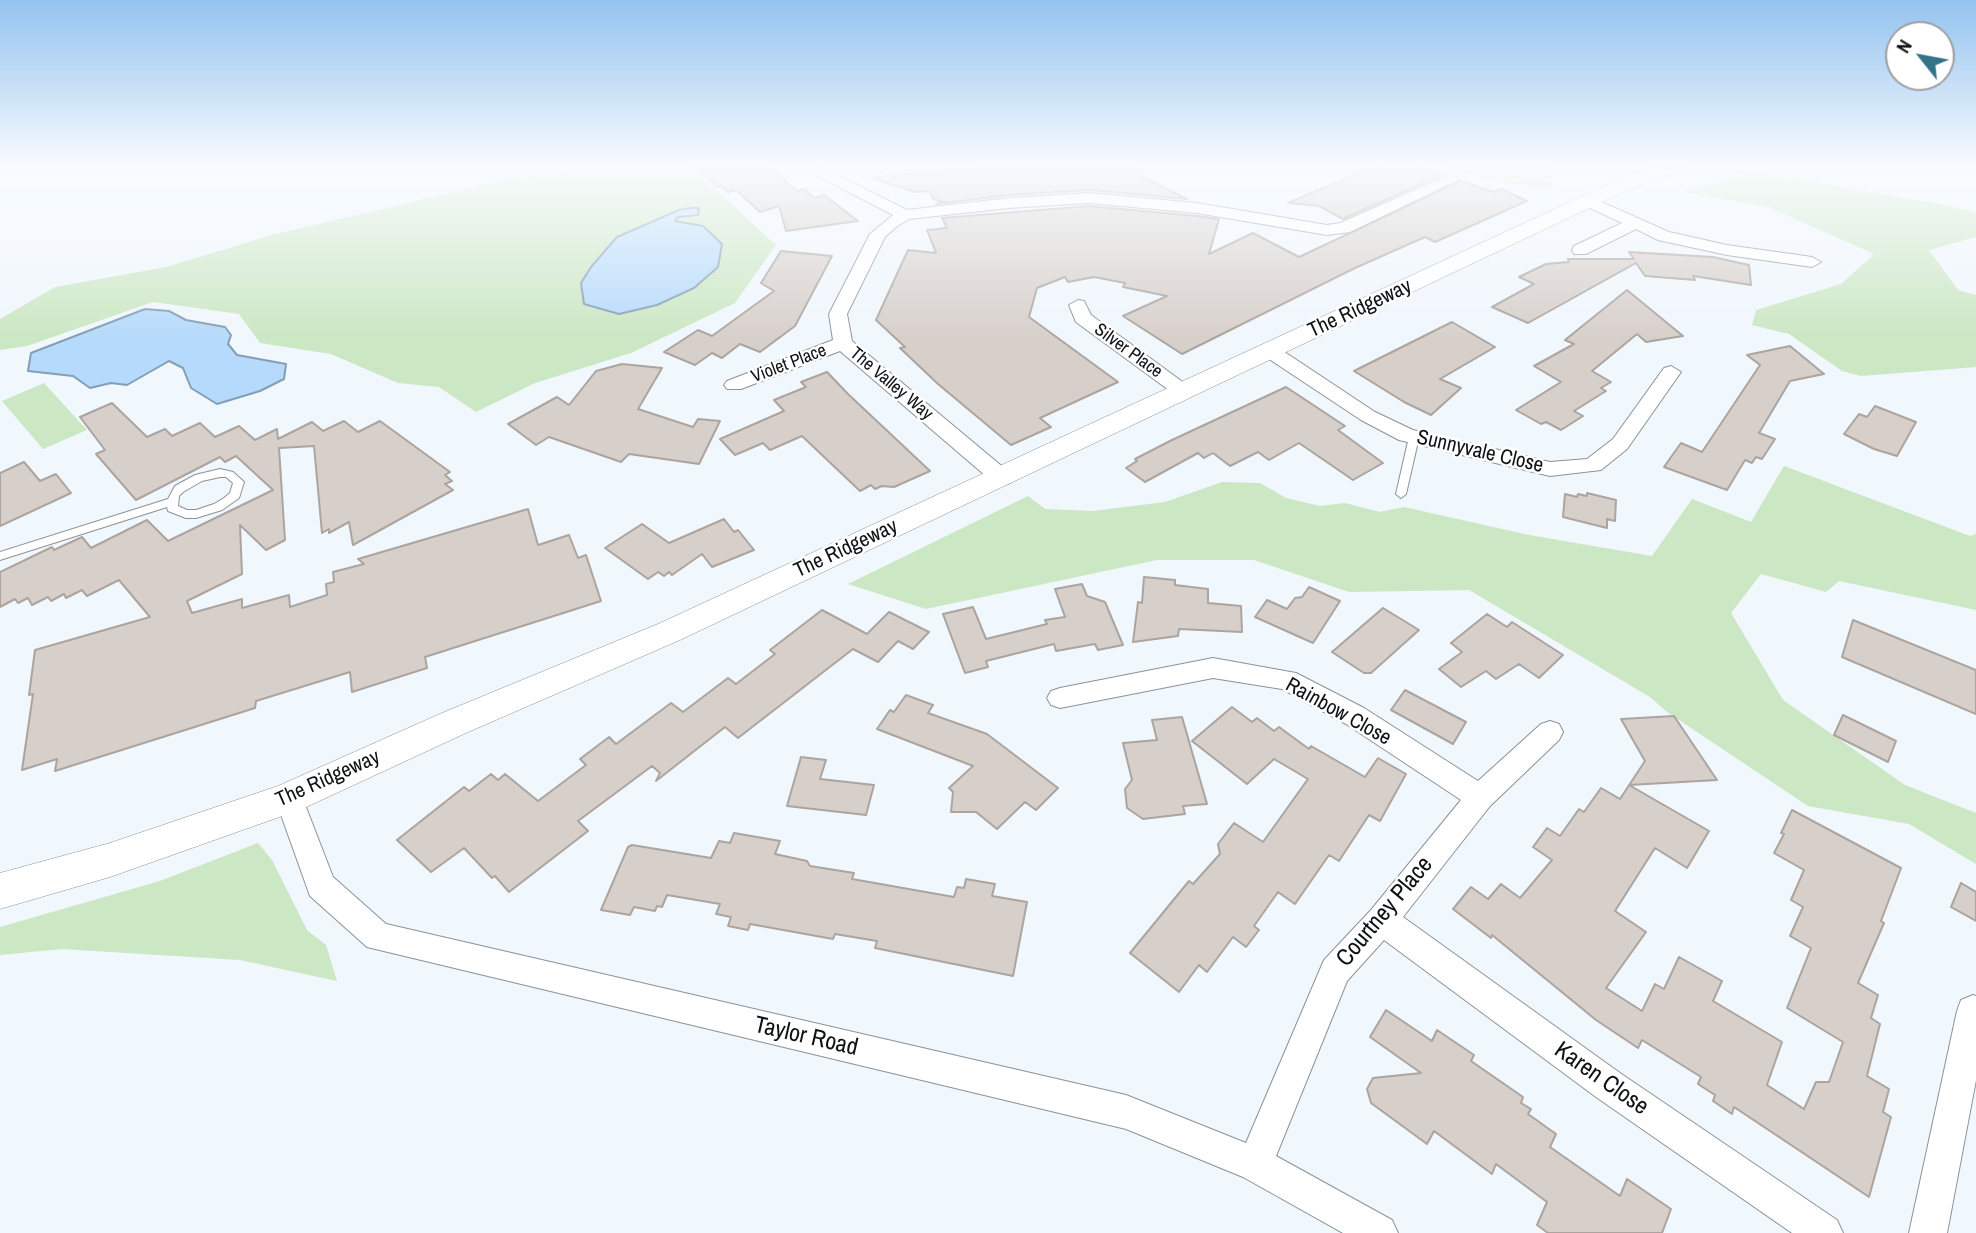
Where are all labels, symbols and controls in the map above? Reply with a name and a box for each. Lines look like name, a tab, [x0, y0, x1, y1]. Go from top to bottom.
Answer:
north arrow	[1885, 21, 1955, 91]
text: N	[1890, 35, 1918, 58]
street label: The Ridgeway	[1304, 274, 1416, 344]
street label: Silver Place	[1090, 319, 1166, 383]
street label: Violet Place	[748, 340, 830, 388]
street label: The Valley Way	[845, 343, 937, 425]
street label: Sunnyvale Close	[1414, 425, 1546, 479]
street label: The Ridgeway	[790, 514, 902, 584]
street label: Rainbow Close	[1281, 673, 1395, 751]
street label: The Ridgeway	[272, 745, 384, 813]
street label: Courtney Place	[1331, 851, 1439, 973]
street label: Taylor Road	[751, 1011, 861, 1063]
street label: Karen Close	[1548, 1036, 1654, 1122]

